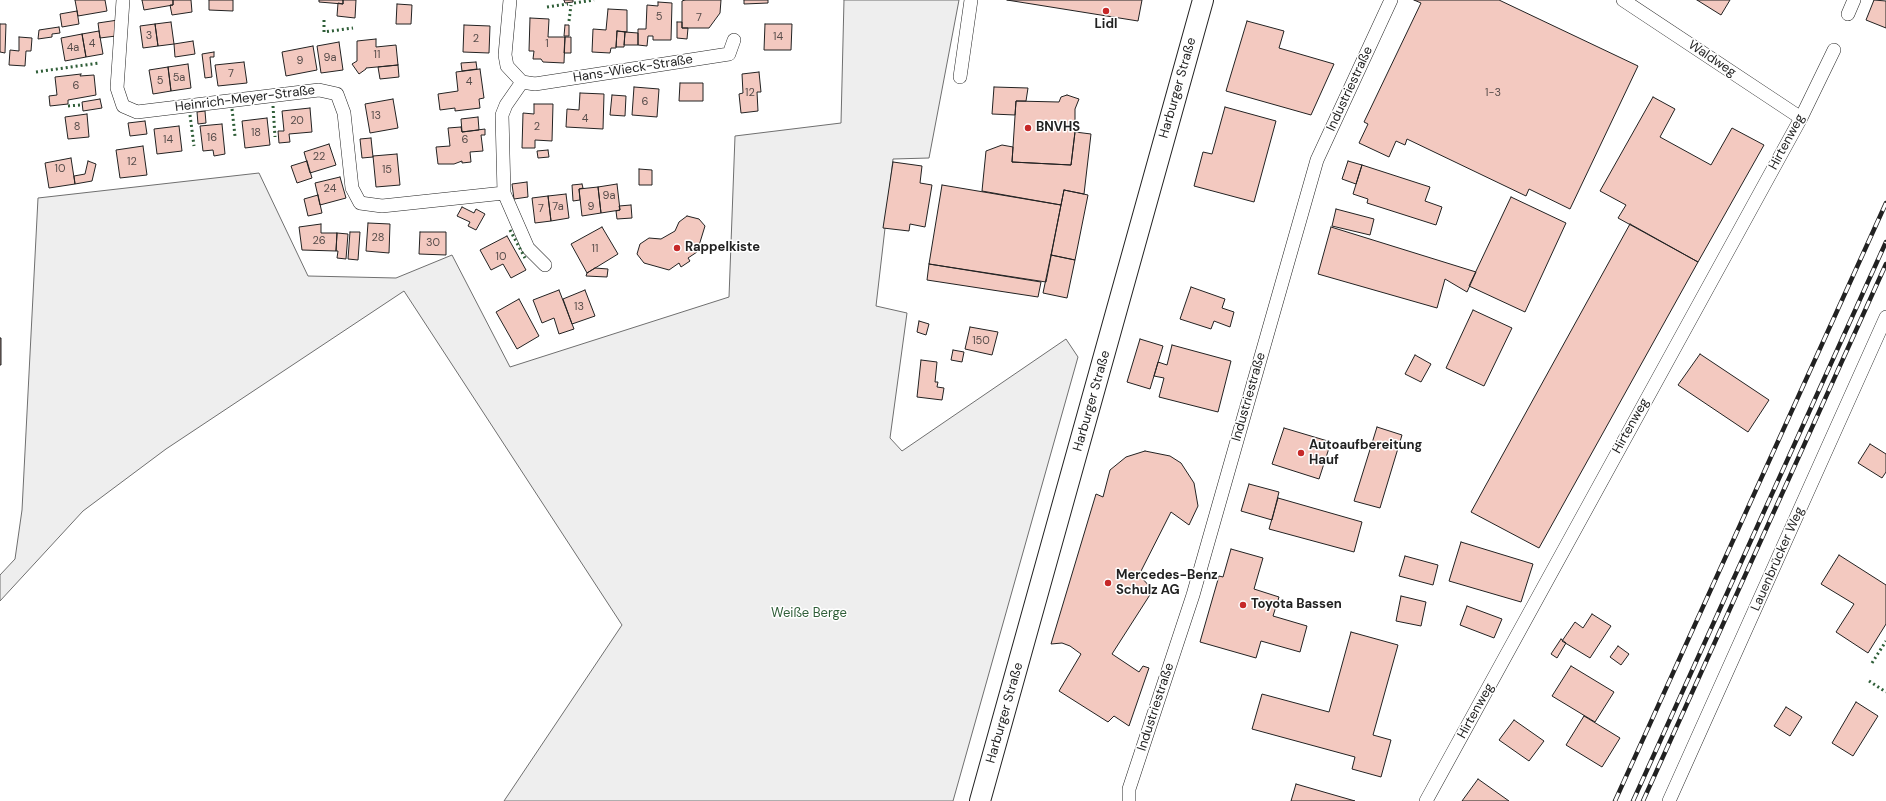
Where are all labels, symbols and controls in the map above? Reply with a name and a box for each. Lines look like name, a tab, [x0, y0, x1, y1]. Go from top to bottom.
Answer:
marker: Lidl	[1101, 6, 1111, 16]
house number: 5	[656, 10, 662, 24]
house number: 7	[696, 11, 702, 25]
place label: Lidl	[1095, 17, 1117, 33]
house number: 3	[146, 29, 152, 43]
house number: 14	[773, 30, 783, 44]
house number: 2	[473, 32, 479, 46]
street label: Harburger Straße	[1156, 36, 1200, 140]
house number: 4	[89, 37, 95, 51]
house number: 1	[545, 37, 549, 51]
street label: Waldweg	[1685, 37, 1739, 81]
house number: 4a	[67, 41, 79, 55]
street label: Industriestraße	[1324, 44, 1376, 134]
house number: 11	[374, 48, 380, 62]
house number: 9a	[324, 51, 336, 65]
street label: Hans-Wieck-Straße	[572, 52, 694, 86]
house number: 9	[297, 54, 303, 68]
house number: 7	[228, 67, 234, 81]
house number: 5a	[173, 71, 185, 85]
house number: 5	[157, 74, 163, 88]
house number: 4	[466, 75, 472, 89]
house number: 6	[73, 79, 79, 93]
street label: Heinrich-Meyer-Straße	[174, 83, 316, 115]
house number: 12	[745, 86, 755, 100]
house number: 1-3	[1485, 86, 1501, 100]
house number: 6	[642, 95, 648, 109]
house number: 13	[371, 109, 381, 123]
street label: Hirtenweg	[1766, 111, 1808, 173]
house number: 4	[582, 112, 588, 126]
house number: 20	[290, 114, 304, 128]
house number: 8	[74, 120, 80, 134]
house number: 2	[534, 120, 540, 134]
place label: BNVHS	[1036, 120, 1080, 136]
marker: BNVHS	[1023, 123, 1033, 133]
house number: 18	[251, 126, 261, 140]
house number: 16	[207, 131, 217, 145]
house number: 14	[163, 133, 173, 147]
house number: 6	[462, 133, 468, 147]
house number: 22	[313, 150, 325, 164]
house number: 12	[127, 155, 137, 169]
house number: 10	[55, 162, 65, 176]
house number: 15	[382, 163, 392, 177]
house number: 24	[324, 182, 336, 196]
house number: 9a	[603, 189, 615, 203]
house number: 7a	[552, 200, 564, 214]
house number: 9	[588, 200, 594, 214]
house number: 7	[538, 202, 544, 216]
house number: 28	[372, 231, 384, 245]
house number: 26	[312, 234, 326, 248]
house number: 30	[426, 236, 440, 250]
place label: Rappelkiste	[685, 240, 760, 256]
house number: 11	[592, 242, 598, 256]
marker: Rappelkiste	[672, 243, 682, 253]
house number: 10	[496, 250, 506, 264]
house number: 13	[574, 300, 584, 314]
house number: 150	[972, 334, 990, 348]
street label: Harburger Straße	[1070, 349, 1114, 453]
street label: Industriestraße	[1229, 351, 1269, 443]
street label: Hirtenweg	[1609, 396, 1653, 456]
place label: Autoaufbereitung Hauf	[1309, 438, 1422, 469]
marker: Autoaufbereitung Hauf	[1296, 448, 1306, 458]
street label: Lauenbrücker Weg	[1748, 505, 1808, 613]
place label: Mercedes-Benz Schulz AG	[1116, 568, 1218, 599]
marker: Mercedes-Benz Schulz AG	[1103, 578, 1113, 588]
place label: Toyota Bassen	[1251, 597, 1342, 613]
marker: Toyota Bassen	[1238, 600, 1248, 610]
park label: Weiße Berge	[771, 606, 847, 622]
street label: Harburger Straße	[983, 661, 1027, 765]
street label: Industriestraße	[1134, 661, 1178, 753]
street label: Hirtenweg	[1454, 681, 1498, 741]

